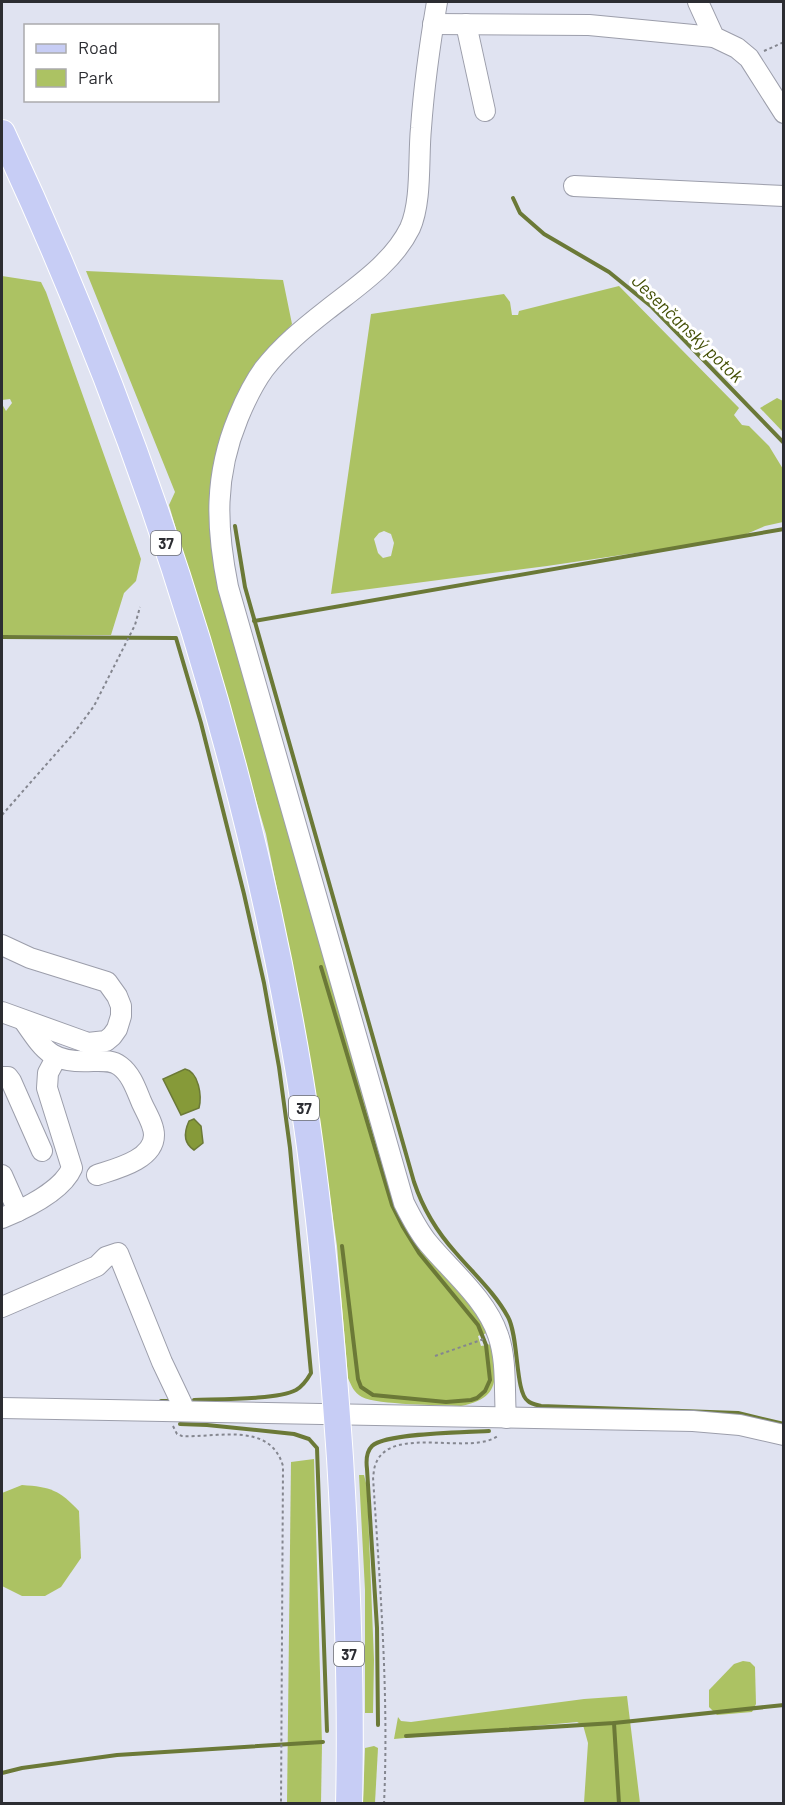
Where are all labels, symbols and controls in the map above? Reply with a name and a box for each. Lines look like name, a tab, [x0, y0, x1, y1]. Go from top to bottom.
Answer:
legend	[24, 24, 219, 102]
text: Road	[78, 36, 118, 58]
text: Park	[78, 66, 113, 88]
water label: Jesenčanský potok	[628, 269, 748, 387]
road number: 37	[151, 531, 181, 555]
road number: 37	[289, 1096, 319, 1120]
road number: 37	[334, 1642, 364, 1666]

